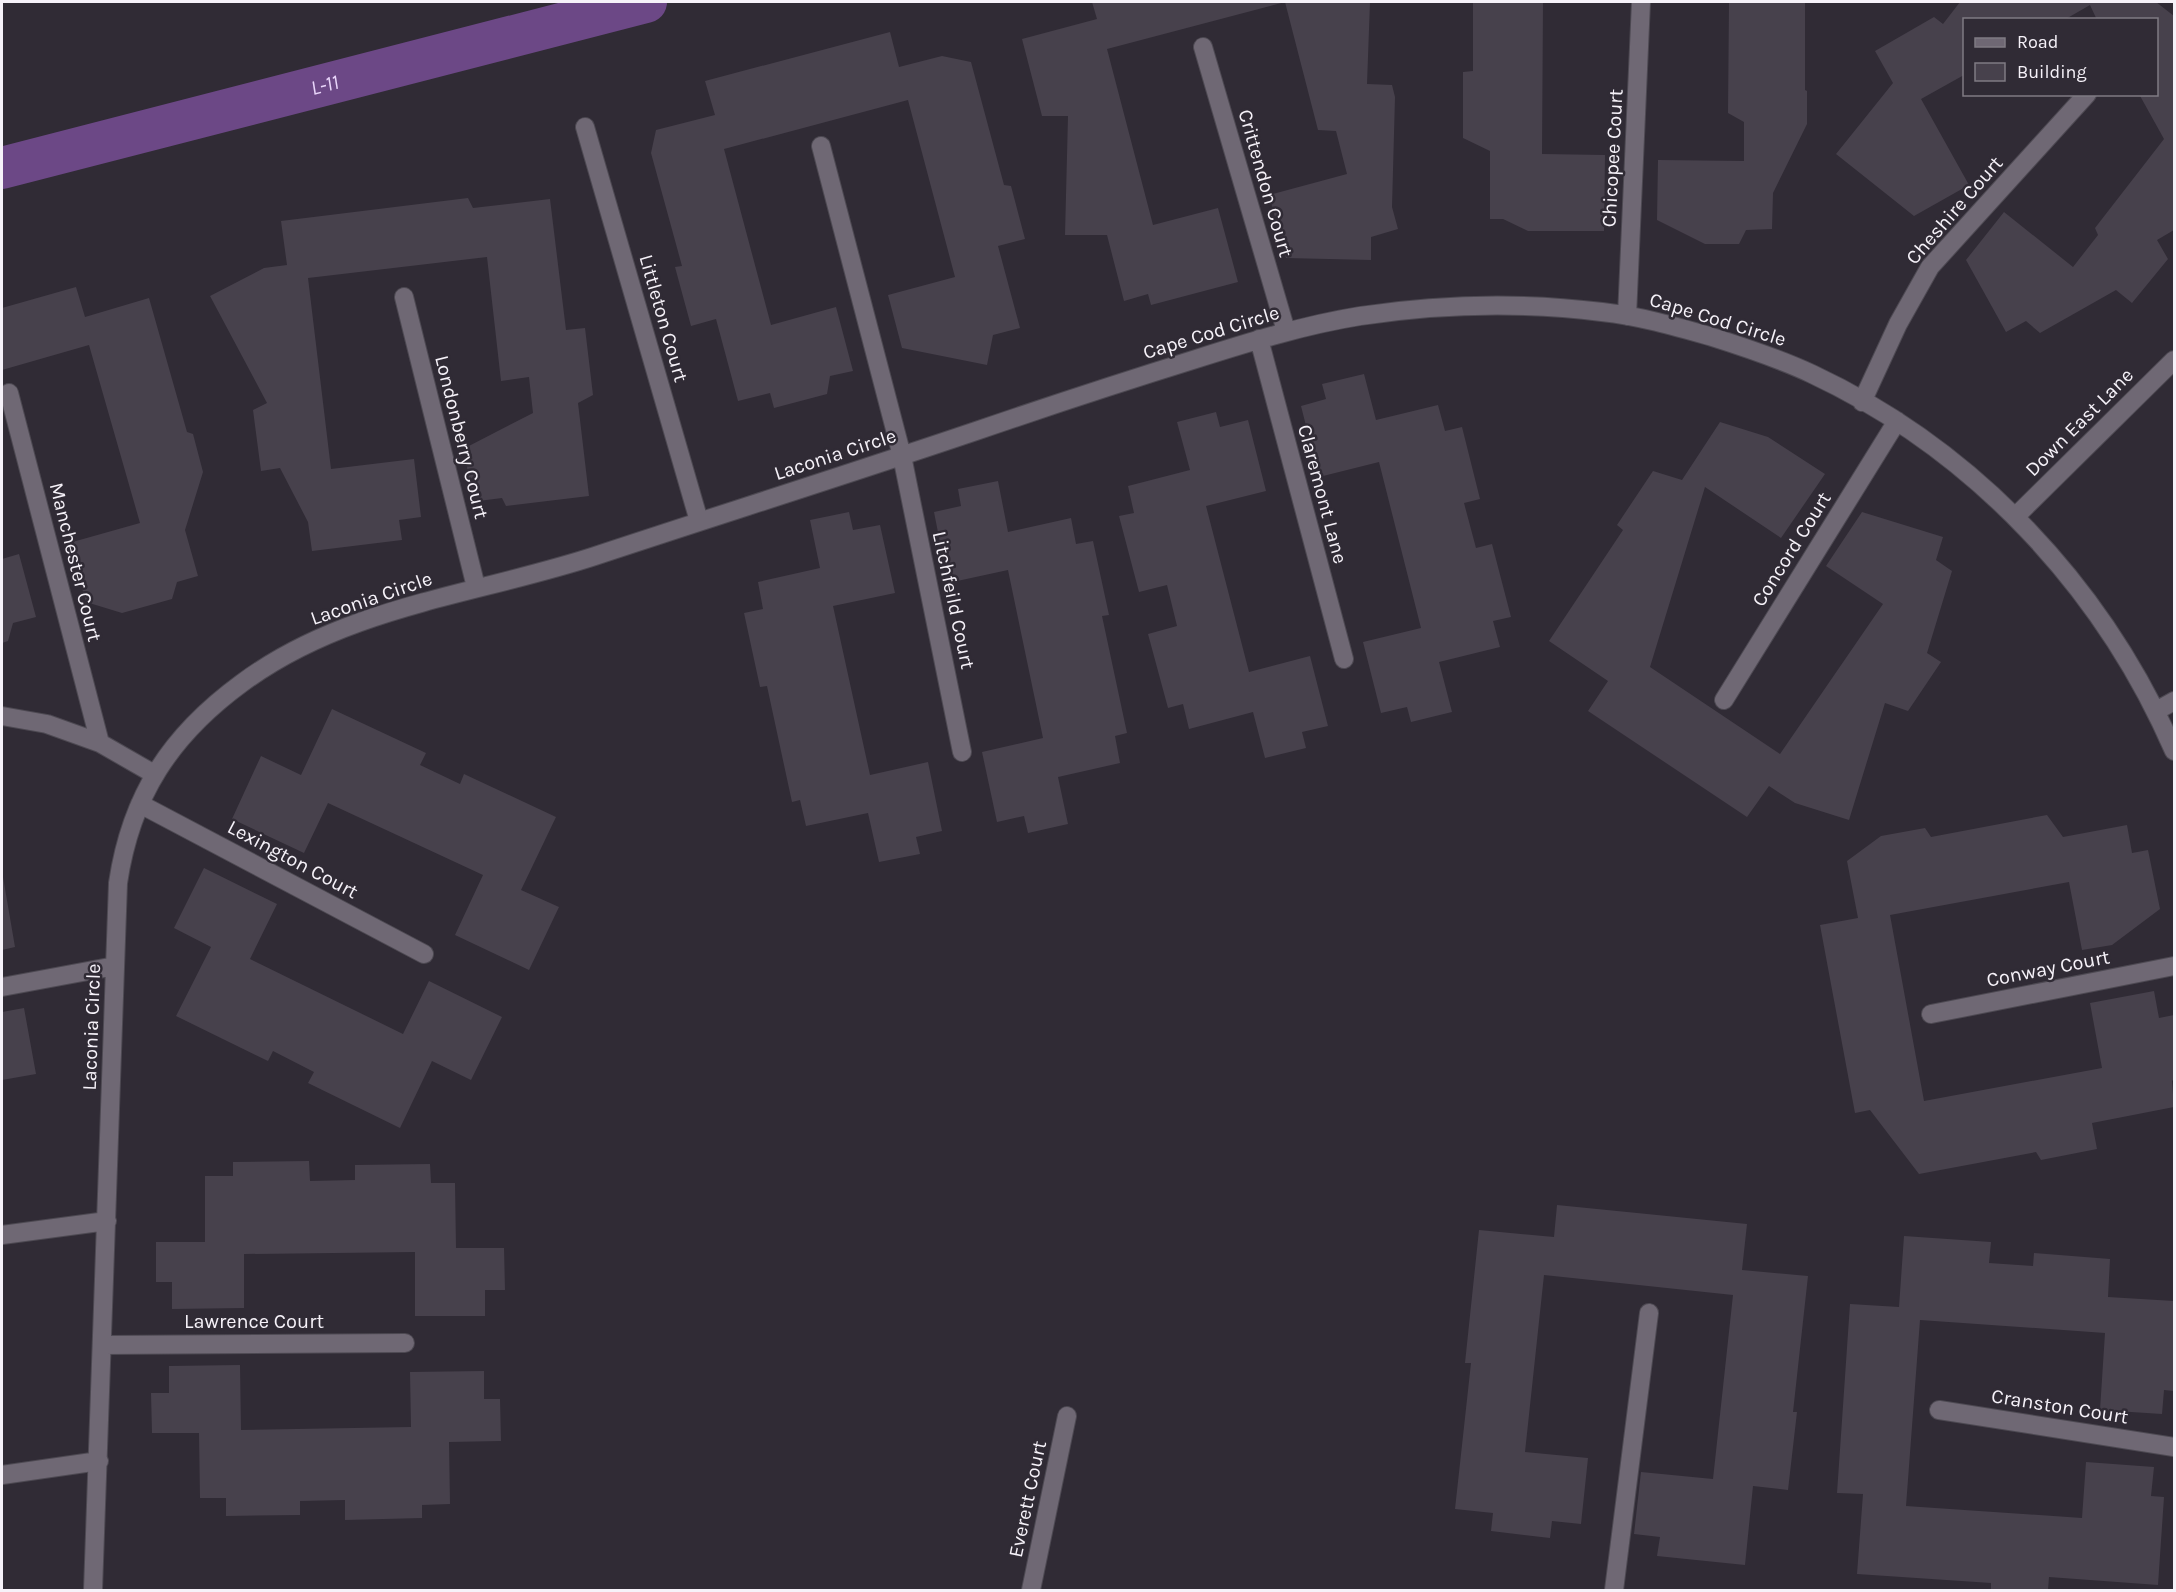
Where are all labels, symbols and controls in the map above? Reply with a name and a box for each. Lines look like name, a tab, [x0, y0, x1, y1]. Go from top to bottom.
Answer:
legend	[1963, 18, 2158, 96]
text: Road	[2017, 31, 2058, 53]
text: Building	[2017, 61, 2087, 83]
water label: L-11	[308, 70, 341, 100]
street label: Chicopee Court	[1597, 88, 1628, 228]
street label: Crittendon Court	[1233, 107, 1298, 260]
street label: Cheshire Court	[1901, 151, 2008, 269]
street label: Littleton Court	[634, 252, 693, 385]
street label: Cape Cod Circle	[1647, 288, 1789, 351]
street label: Cape Cod Circle	[1140, 301, 1282, 364]
street label: Londonberry Court	[430, 353, 493, 522]
street label: Down East Lane	[2021, 364, 2138, 481]
street label: Claremont Lane	[1293, 422, 1352, 566]
street label: Laconia Circle	[771, 424, 899, 485]
street label: Manchester Court	[45, 480, 107, 644]
street label: Concord Court	[1747, 487, 1836, 611]
street label: Litchfeild Court	[928, 529, 979, 672]
street label: Laconia Circle	[307, 567, 435, 630]
street label: Lexington Court	[224, 815, 362, 904]
street label: Conway Court	[1985, 945, 2112, 992]
street label: Laconia Circle	[78, 963, 105, 1091]
street label: Lawrence Court	[184, 1310, 324, 1333]
street label: Cranston Court	[1990, 1384, 2131, 1429]
street label: Everett Court	[1004, 1438, 1051, 1560]

